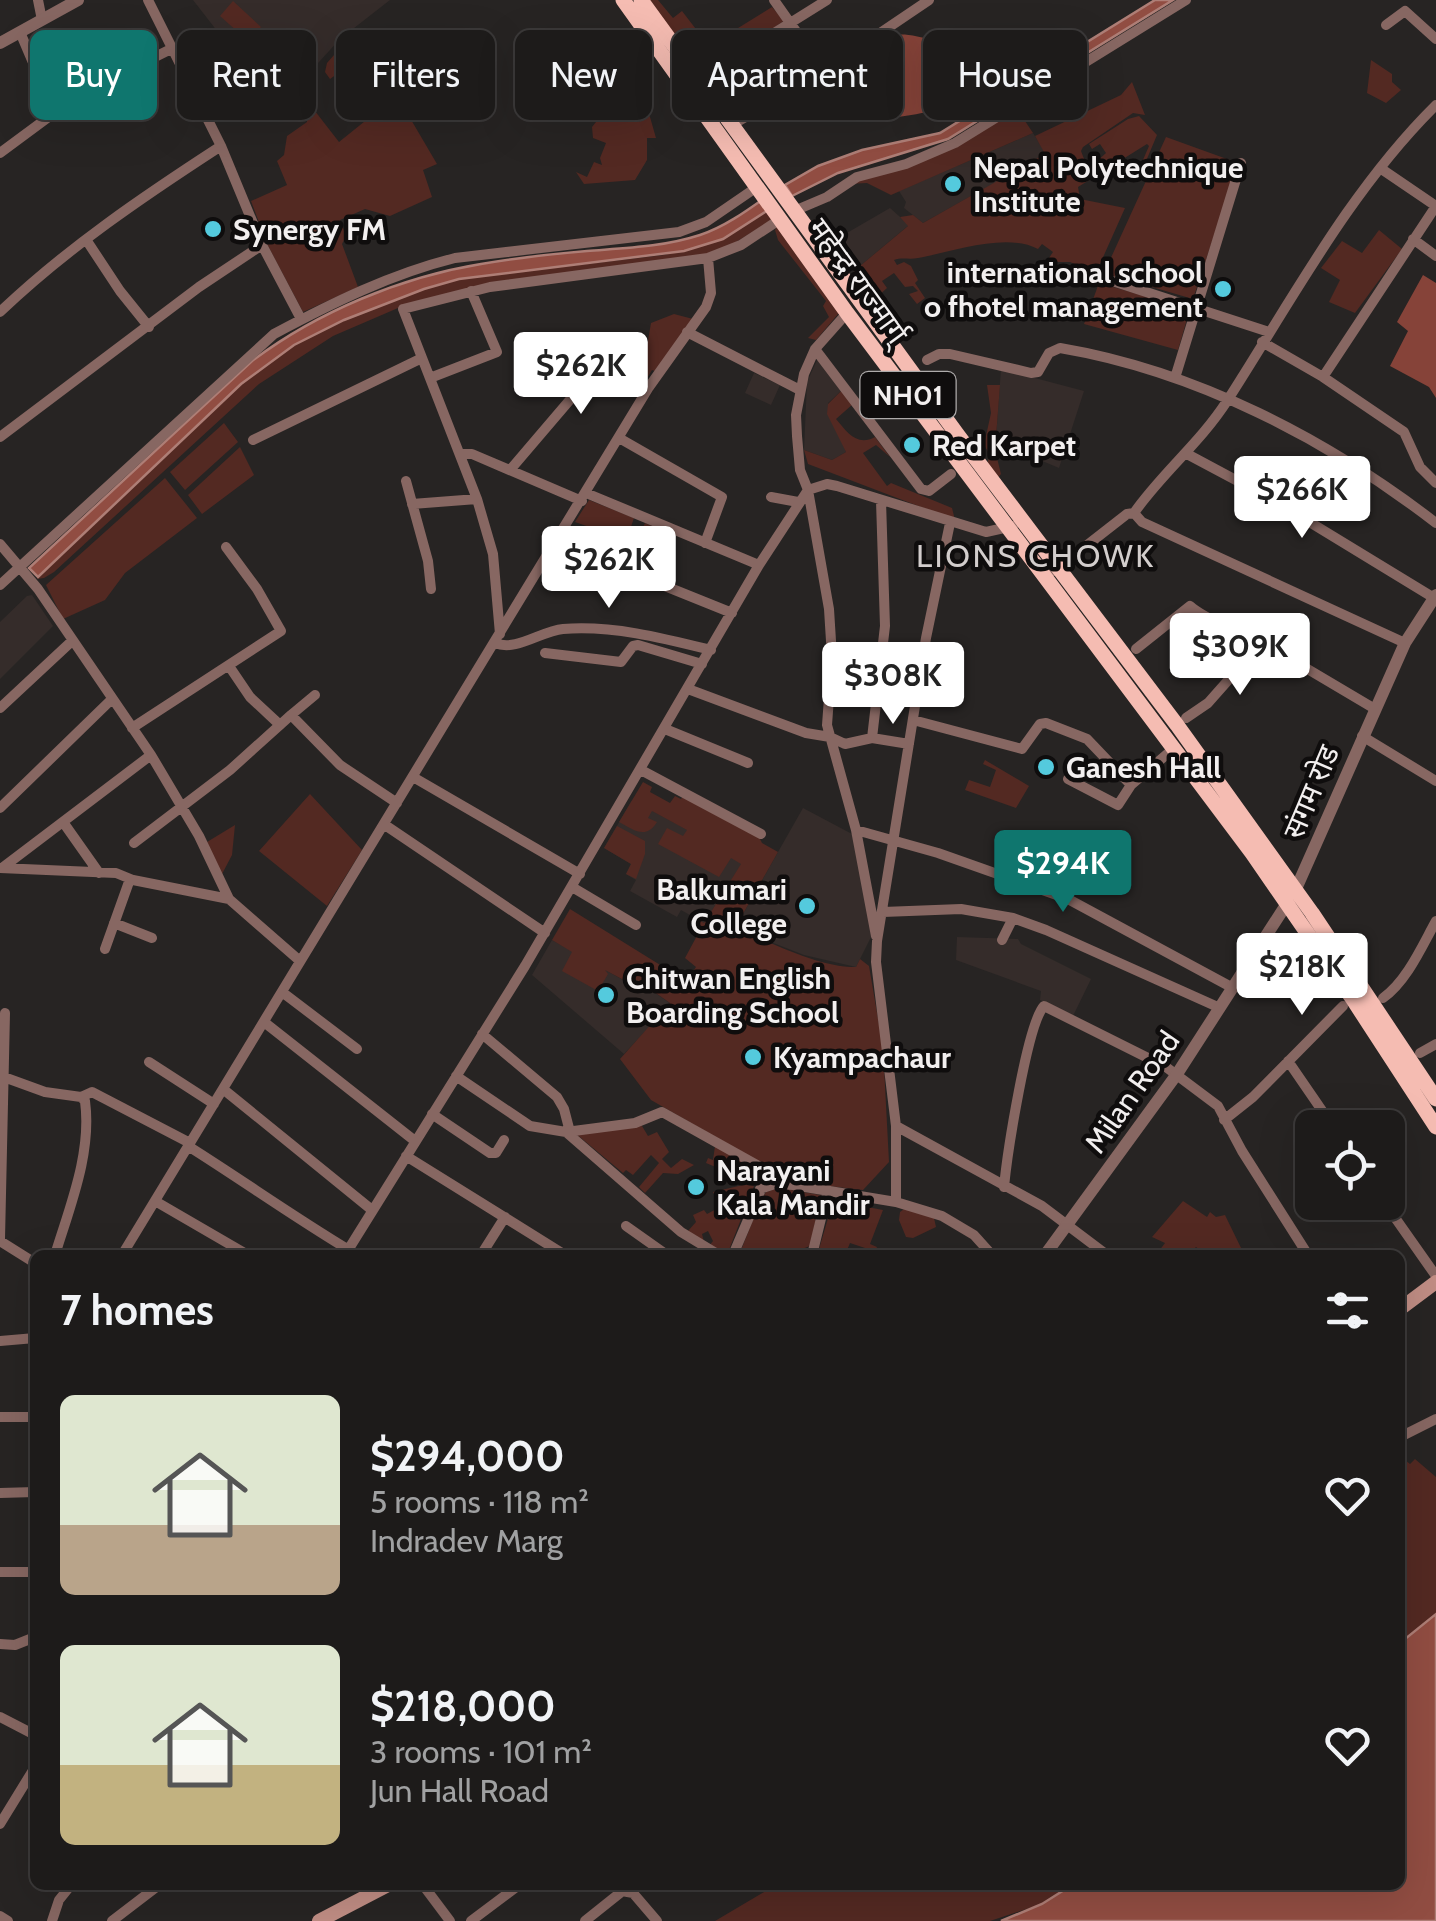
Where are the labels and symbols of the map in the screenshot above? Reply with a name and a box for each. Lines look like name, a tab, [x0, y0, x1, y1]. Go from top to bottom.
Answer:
place label: Nepal Polytechnique Institute	[973, 149, 1243, 220]
marker: Nepal Polytechnique Institute	[942, 173, 964, 195]
place label: Synergy FM	[233, 211, 386, 248]
street label: महेन्द्र राज्मार्ग्	[800, 211, 918, 354]
marker: Synergy FM	[202, 218, 224, 240]
place label: international school o fhotel management	[924, 254, 1203, 325]
marker: international school o fhotel management	[1212, 278, 1234, 300]
pin: $262K	[511, 332, 651, 417]
road number: NH01	[860, 372, 956, 418]
place label: Red Karpet	[932, 427, 1076, 464]
marker: Red Karpet	[901, 434, 923, 456]
pin: $266K	[1232, 456, 1372, 541]
pin: $262K	[539, 526, 679, 611]
district label: LIONS CHOWK	[916, 536, 1156, 575]
pin: $309K	[1170, 613, 1310, 698]
pin: $308K	[823, 642, 963, 727]
street label: संगम रोड	[1275, 739, 1348, 844]
place label: Ganesh Hall	[1066, 749, 1221, 786]
marker: Ganesh Hall	[1035, 756, 1057, 778]
pin: $294K	[993, 830, 1133, 915]
place label: Balkumari College	[656, 871, 787, 942]
marker: Balkumari College	[796, 895, 818, 917]
pin: $218K	[1232, 933, 1372, 1018]
place label: Chitwan English Boarding School	[626, 960, 839, 1031]
marker: Chitwan English Boarding School	[595, 984, 617, 1006]
street label: Milan Road	[1077, 1024, 1187, 1160]
place label: Kyampachaur	[773, 1039, 951, 1076]
marker: Kyampachaur	[742, 1046, 764, 1068]
place label: Narayani Kala Mandir	[716, 1152, 870, 1223]
marker: Narayani Kala Mandir	[685, 1176, 707, 1198]

